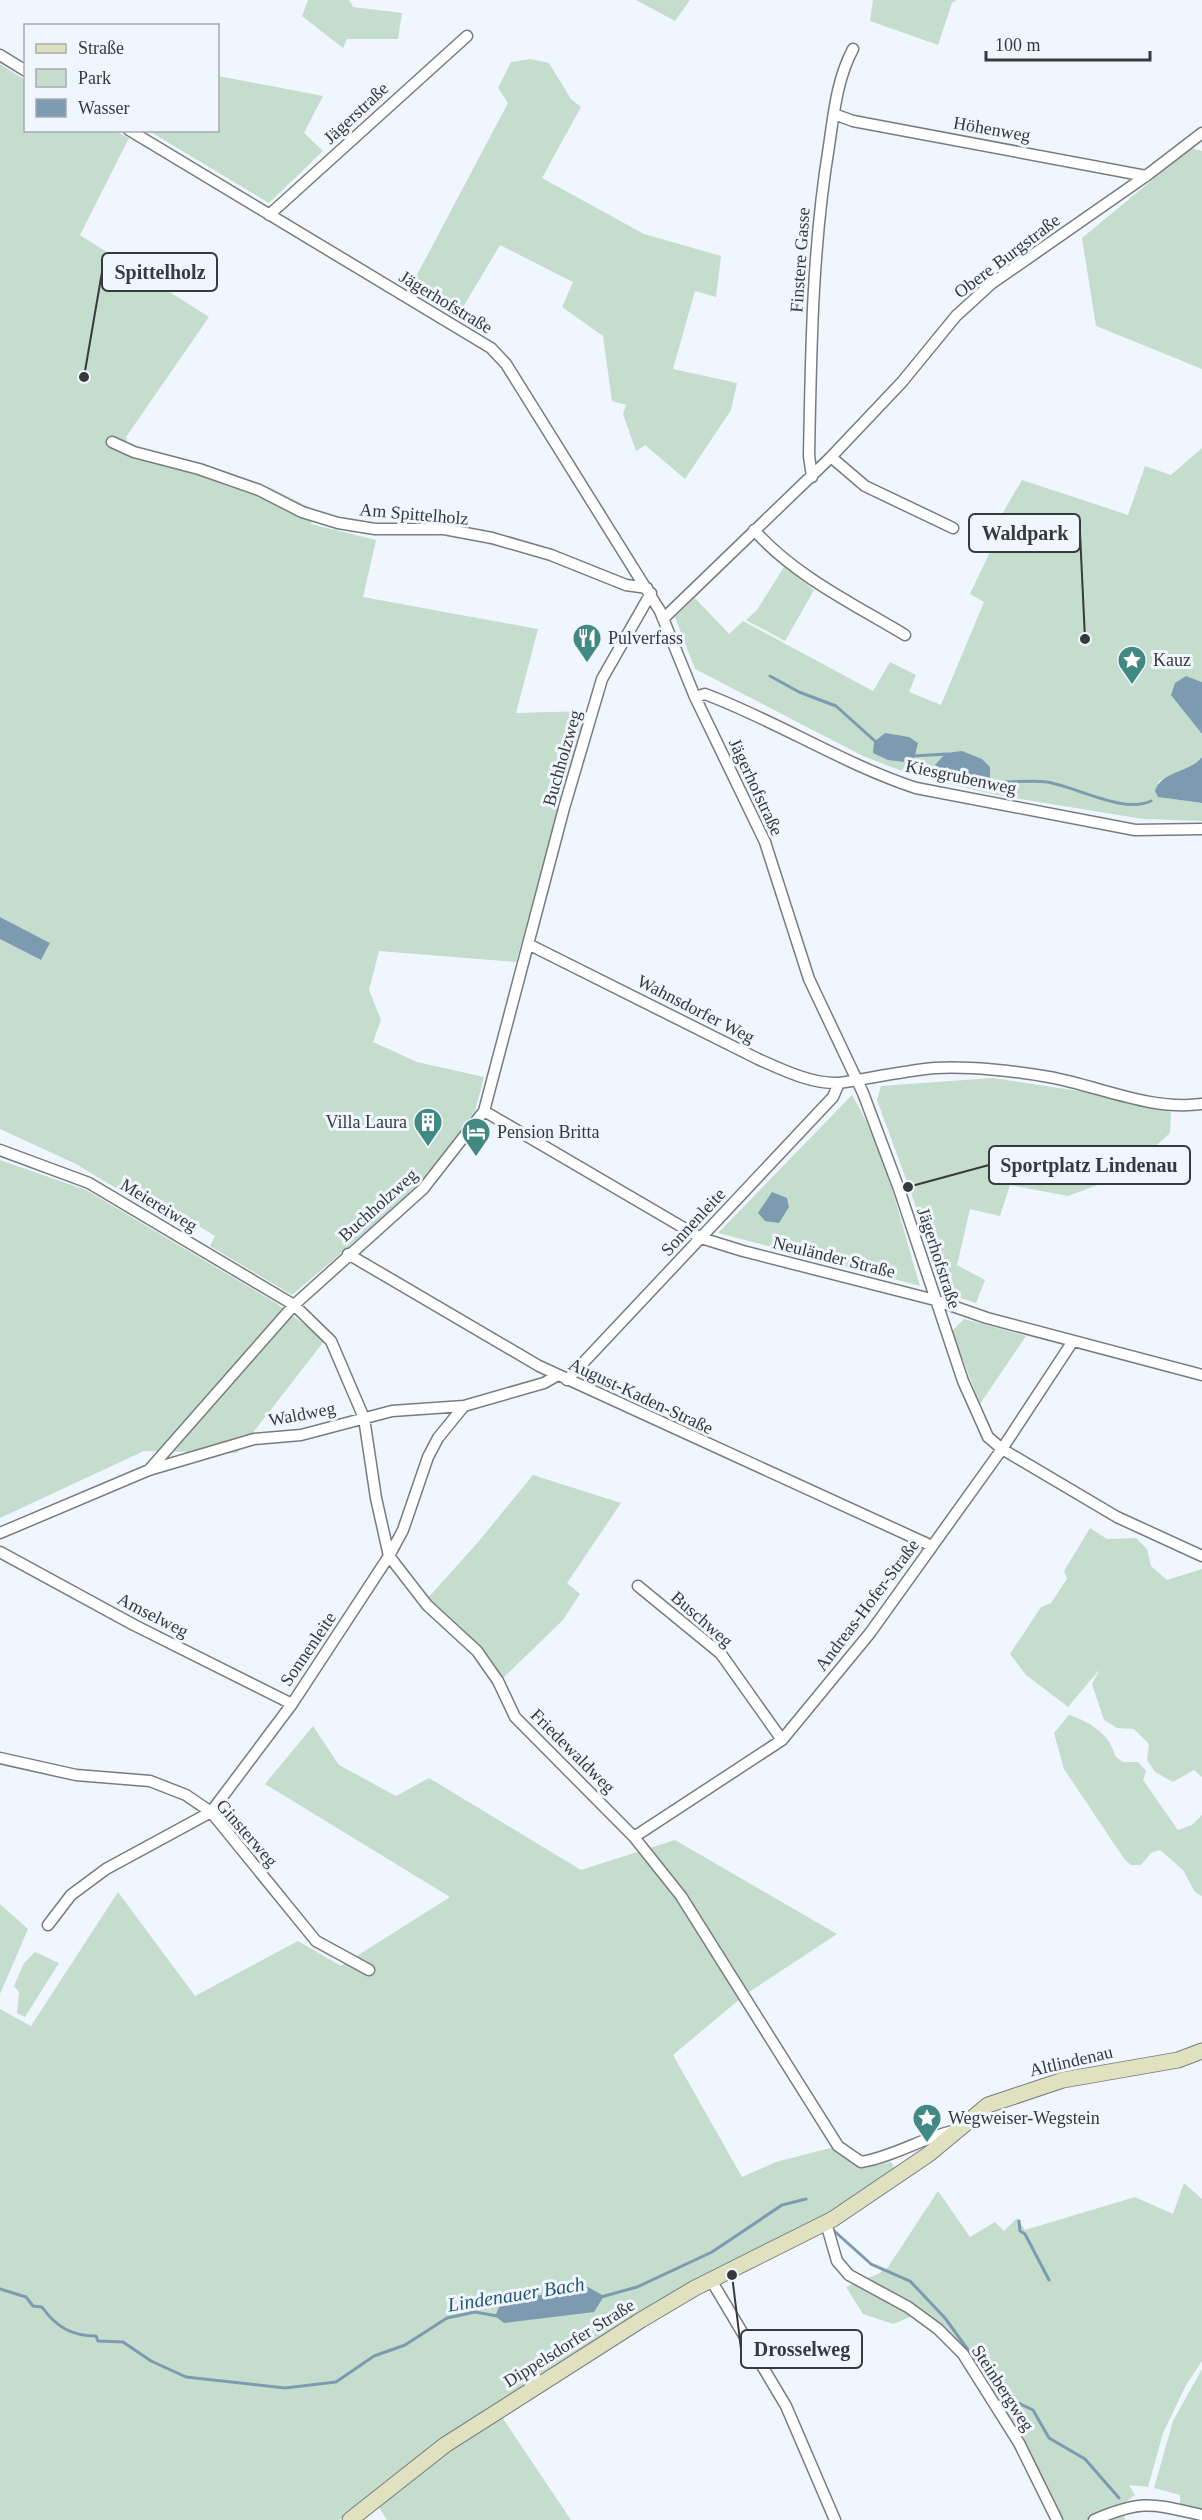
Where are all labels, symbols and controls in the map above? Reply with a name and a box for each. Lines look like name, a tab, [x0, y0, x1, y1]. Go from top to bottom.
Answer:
legend	[24, 24, 219, 132]
scale bar	[986, 24, 1150, 62]
text: 100 m	[995, 35, 1041, 55]
text: Straße	[78, 38, 124, 58]
text: Park	[78, 68, 111, 88]
street label: Jägerstraße	[320, 78, 392, 148]
text: Wasser	[78, 98, 130, 118]
street label: Höhenweg	[952, 112, 1032, 146]
street label: Finstere Gasse	[786, 207, 814, 313]
street label: Obere Burgstraße	[950, 210, 1064, 302]
callout: Spittelholz	[102, 253, 217, 291]
text: Spittelholz	[114, 261, 206, 284]
street label: Jägerhofstraße	[396, 266, 496, 338]
street label: Am Spittelholz	[359, 499, 469, 529]
callout: Waldpark	[969, 514, 1080, 552]
text: Waldpark	[982, 522, 1069, 545]
restaurant icon: Pulverfass	[571, 622, 603, 664]
place label: Pulverfass	[608, 628, 683, 648]
place icon: Kauz	[1116, 644, 1148, 686]
place label: Kauz	[1153, 650, 1191, 670]
street label: Buchholzweg	[539, 708, 585, 808]
street label: Jägerhofstraße	[725, 735, 787, 839]
street label: Kiesgrubenweg	[904, 755, 1018, 799]
street label: Wahnsdorfer Weg	[634, 971, 758, 1047]
building icon: Villa Laura	[412, 1106, 444, 1148]
place label: Villa Laura	[326, 1112, 407, 1132]
hotel icon: Pension Britta	[460, 1116, 492, 1158]
place label: Pension Britta	[497, 1122, 600, 1142]
callout: Sportplatz Lindenau	[989, 1146, 1190, 1184]
text: Sportplatz Lindenau	[1000, 1154, 1178, 1177]
street label: Buchholzweg	[335, 1164, 421, 1246]
street label: Meiereiweg	[117, 1174, 201, 1236]
street label: Sonnenleite	[657, 1184, 729, 1260]
street label: Jägerhofstraße	[913, 1205, 965, 1311]
street label: Neuländer Straße	[771, 1232, 897, 1282]
street label: August-Kaden-Straße	[566, 1354, 716, 1438]
street label: Waldweg	[267, 1398, 337, 1430]
street label: Andreas-Hofer-Straße	[811, 1535, 923, 1675]
street label: Buschweg	[667, 1587, 737, 1651]
street label: Amselweg	[114, 1589, 192, 1641]
street label: Sonnenleite	[276, 1608, 340, 1690]
street label: Friedewaldweg	[527, 1705, 619, 1797]
street label: Ginsterweg	[212, 1795, 282, 1871]
street label: Altlindenau	[1027, 2042, 1115, 2080]
place icon: Wegweiser-Wegstein	[911, 2102, 943, 2144]
place label: Wegweiser-Wegstein	[948, 2108, 1100, 2128]
water label: Lindenauer Bach	[445, 2272, 586, 2316]
street label: Dippelsdorfer Straße	[500, 2295, 638, 2391]
callout: Drosselweg	[741, 2330, 862, 2368]
text: Drosselweg	[754, 2338, 850, 2361]
street label: Steinbergweg	[968, 2341, 1038, 2435]

